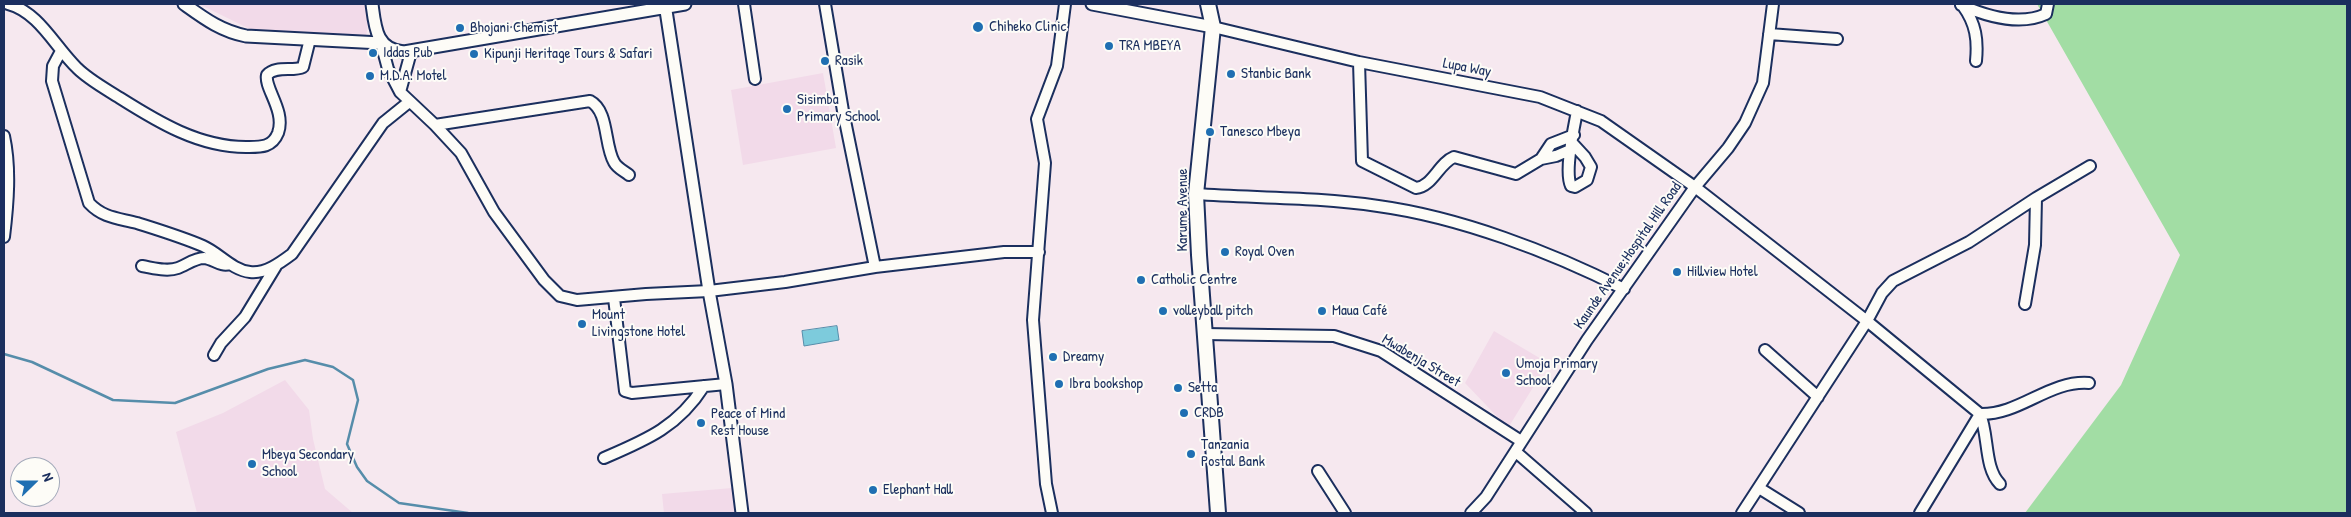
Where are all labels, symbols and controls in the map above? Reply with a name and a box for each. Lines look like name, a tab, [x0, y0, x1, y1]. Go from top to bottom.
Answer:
place label: Chiheko Clinic	[989, 18, 1066, 36]
place label: Bhojani Chemist	[470, 19, 558, 37]
marker: Chiheko Clinic	[971, 20, 985, 34]
marker: Bhojani Chemist	[454, 22, 466, 34]
place label: TRA MBEYA	[1119, 37, 1181, 55]
marker: TRA MBEYA	[1103, 40, 1115, 52]
place label: Iddas Pub	[383, 44, 433, 62]
place label: Kipunji Heritage Tours & Safari	[484, 45, 653, 63]
marker: Iddas Pub	[367, 47, 379, 59]
marker: Kipunji Heritage Tours & Safari	[468, 48, 480, 60]
place label: Rasik	[835, 52, 863, 70]
marker: Rasik	[819, 55, 831, 67]
street label: Lupa Way	[1441, 55, 1493, 81]
place label: Stanbic Bank	[1241, 65, 1311, 83]
place label: M.D.A. Motel	[380, 67, 447, 85]
marker: Stanbic Bank	[1225, 68, 1237, 80]
marker: M.D.A. Motel	[364, 70, 376, 82]
place label: Sisimba Primary School	[797, 91, 880, 126]
marker: Sisimba Primary School	[781, 103, 793, 115]
place label: Tanesco Mbeya	[1220, 123, 1300, 141]
marker: Tanesco Mbeya	[1204, 126, 1216, 138]
street label: Karume Avenue	[1174, 168, 1192, 252]
street label: Kaunde Avenue;Hospital Hill Road	[1570, 179, 1686, 333]
place label: Royal Oven	[1235, 243, 1295, 261]
marker: Royal Oven	[1219, 246, 1231, 258]
place label: Hillview Hotel	[1687, 263, 1758, 281]
marker: Hillview Hotel	[1671, 266, 1683, 278]
place label: Catholic Centre	[1151, 271, 1237, 289]
marker: Catholic Centre	[1135, 274, 1147, 286]
place label: volleyball pitch	[1173, 302, 1253, 320]
place label: Maua Café	[1332, 302, 1388, 320]
marker: volleyball pitch	[1157, 305, 1169, 317]
marker: Maua Café	[1316, 305, 1328, 317]
place label: Mount Livingstone Hotel	[592, 306, 685, 341]
marker: Mount Livingstone Hotel	[576, 318, 588, 330]
street label: Mwabenja Street	[1378, 331, 1464, 391]
place label: Dreamy	[1063, 348, 1104, 366]
marker: Dreamy	[1047, 351, 1059, 363]
place label: Umoja Primary School	[1516, 355, 1598, 390]
marker: Umoja Primary School	[1500, 367, 1512, 379]
place label: Ibra bookshop	[1069, 375, 1143, 393]
marker: Ibra bookshop	[1053, 378, 1065, 390]
place label: Setta	[1188, 379, 1217, 397]
marker: Setta	[1172, 382, 1184, 394]
place label: CRDB	[1194, 404, 1224, 422]
place label: Peace of Mind Rest House	[711, 405, 785, 440]
marker: CRDB	[1178, 407, 1190, 419]
marker: Peace of Mind Rest House	[695, 417, 707, 429]
place label: Tanzania Postal Bank	[1201, 436, 1265, 471]
place label: Mbeya Secondary School	[262, 446, 354, 481]
marker: Tanzania Postal Bank	[1185, 448, 1197, 460]
north arrow	[10, 457, 60, 507]
marker: Mbeya Secondary School	[246, 458, 258, 470]
text: N	[38, 470, 59, 484]
place label: Elephant Hall	[883, 481, 953, 499]
marker: Elephant Hall	[867, 484, 879, 496]

